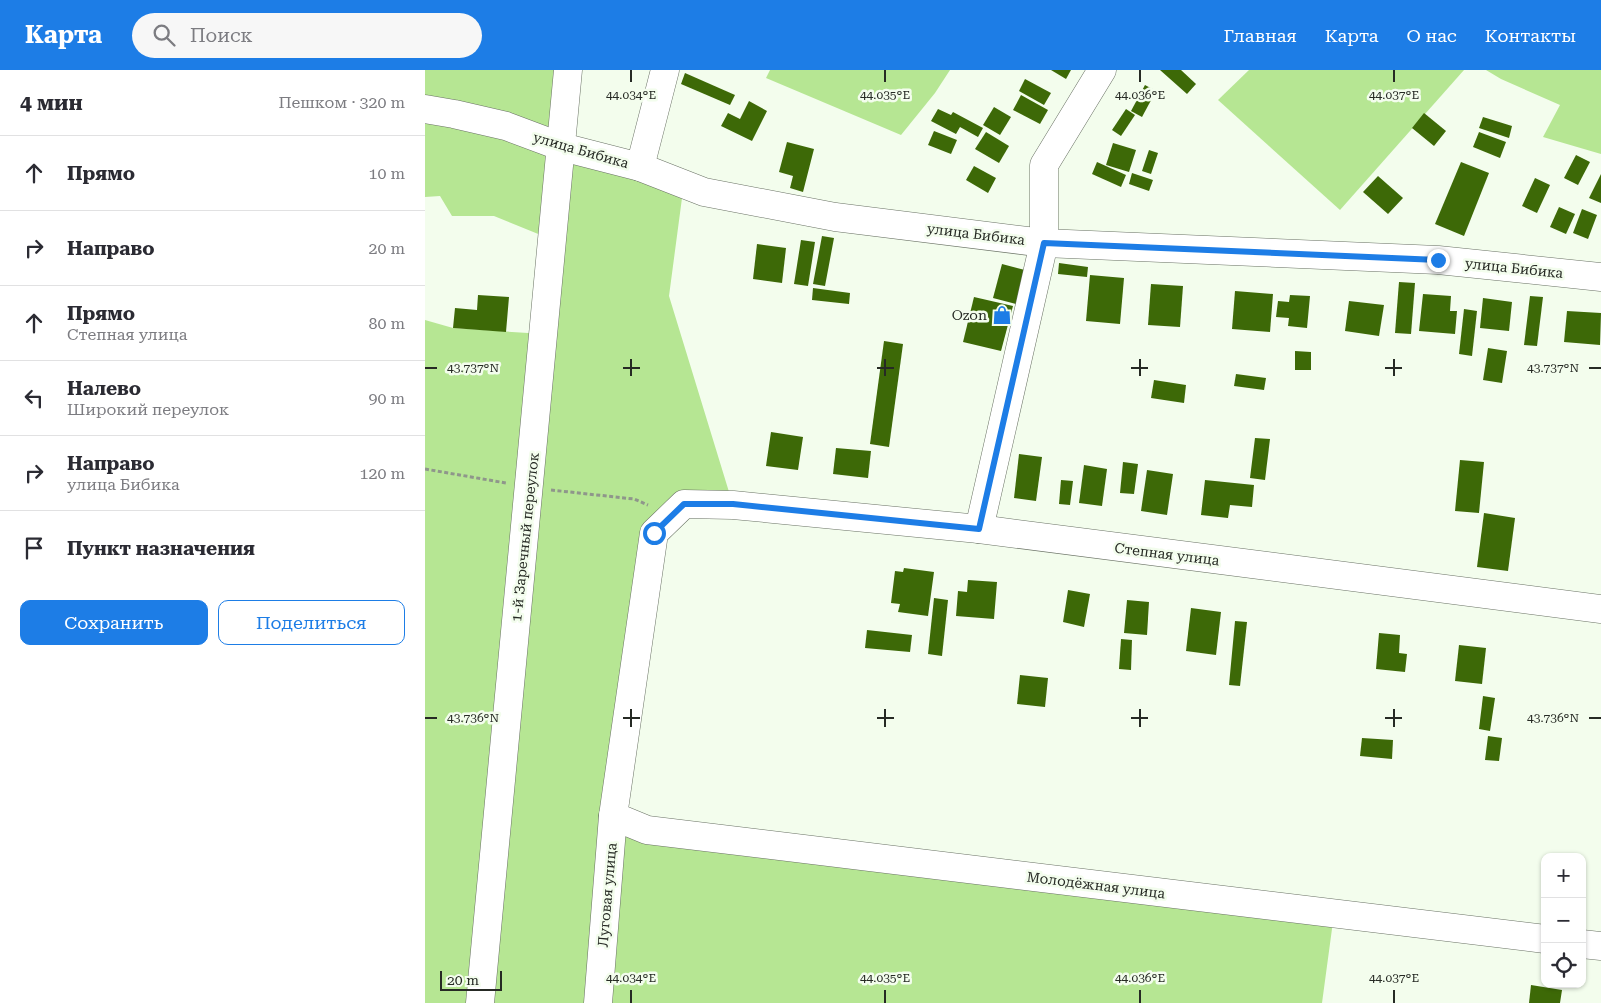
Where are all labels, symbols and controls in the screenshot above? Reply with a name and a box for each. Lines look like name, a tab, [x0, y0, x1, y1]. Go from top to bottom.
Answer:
search box	[132, 13, 482, 58]
text: Карта	[25, 21, 102, 49]
icon: search	[150, 21, 178, 49]
text: Поиск	[190, 24, 253, 47]
text: Главная	[1224, 25, 1297, 46]
text: Карта	[1325, 25, 1379, 46]
text: О нас	[1407, 25, 1457, 46]
text: Контакты	[1485, 25, 1576, 46]
text: 44.034°E	[606, 88, 656, 102]
text: 44.035°E	[860, 88, 910, 102]
text: 44.036°E	[1115, 88, 1165, 102]
text: 44.037°E	[1369, 88, 1419, 102]
text: 4 мин	[20, 91, 83, 115]
text: Пешком · 320 m	[278, 93, 405, 112]
street label: улица Бибика	[531, 129, 631, 171]
icon: ahead	[20, 159, 48, 187]
text: Прямо	[67, 162, 135, 185]
text: 10 m	[368, 164, 405, 183]
street label: улица Бибика	[926, 220, 1026, 248]
icon: right	[20, 234, 48, 262]
text: Направо	[67, 237, 154, 260]
text: 20 m	[368, 239, 405, 258]
route end	[1427, 249, 1450, 272]
street label: улица Бибика	[1464, 255, 1564, 281]
text: Прямо	[67, 302, 135, 325]
shop icon: Ozon	[991, 304, 1013, 326]
place label: Ozon	[952, 307, 987, 323]
icon: ahead	[20, 309, 48, 337]
text: 80 m	[368, 314, 405, 333]
text: Степная улица	[67, 325, 187, 344]
text: 43.737°N	[447, 361, 499, 375]
text: 43.737°N	[1527, 361, 1579, 375]
text: Налево	[67, 377, 141, 400]
icon: left	[20, 384, 48, 412]
text: 90 m	[368, 389, 405, 408]
text: Широкий переулок	[67, 400, 229, 419]
street label: 1-й Заречный переулок	[508, 451, 542, 622]
text: Направо	[67, 452, 154, 475]
icon: right	[20, 459, 48, 487]
text: 120 m	[359, 464, 405, 483]
text: улица Бибика	[67, 475, 180, 494]
route start	[643, 522, 666, 545]
icon: arrive	[20, 534, 48, 562]
text: Пункт назначения	[67, 537, 255, 560]
street label: Степная улица	[1114, 540, 1221, 568]
button: Сохранить	[20, 600, 208, 645]
button: Поделиться	[218, 600, 405, 645]
text: 43.736°N	[447, 711, 499, 725]
text: 43.736°N	[1527, 711, 1579, 725]
street label: Луговая улица	[594, 842, 620, 948]
map controls	[1541, 853, 1586, 988]
button: +	[1541, 853, 1586, 898]
street label: Молодёжная улица	[1026, 869, 1167, 901]
button: −	[1541, 898, 1586, 943]
button: locate	[1541, 943, 1586, 988]
scale bar	[440, 968, 503, 991]
text: 44.034°E	[606, 971, 656, 985]
text: 44.035°E	[860, 971, 910, 985]
text: 44.036°E	[1115, 971, 1165, 985]
text: 44.037°E	[1369, 971, 1419, 985]
text: 20 m	[447, 972, 479, 988]

